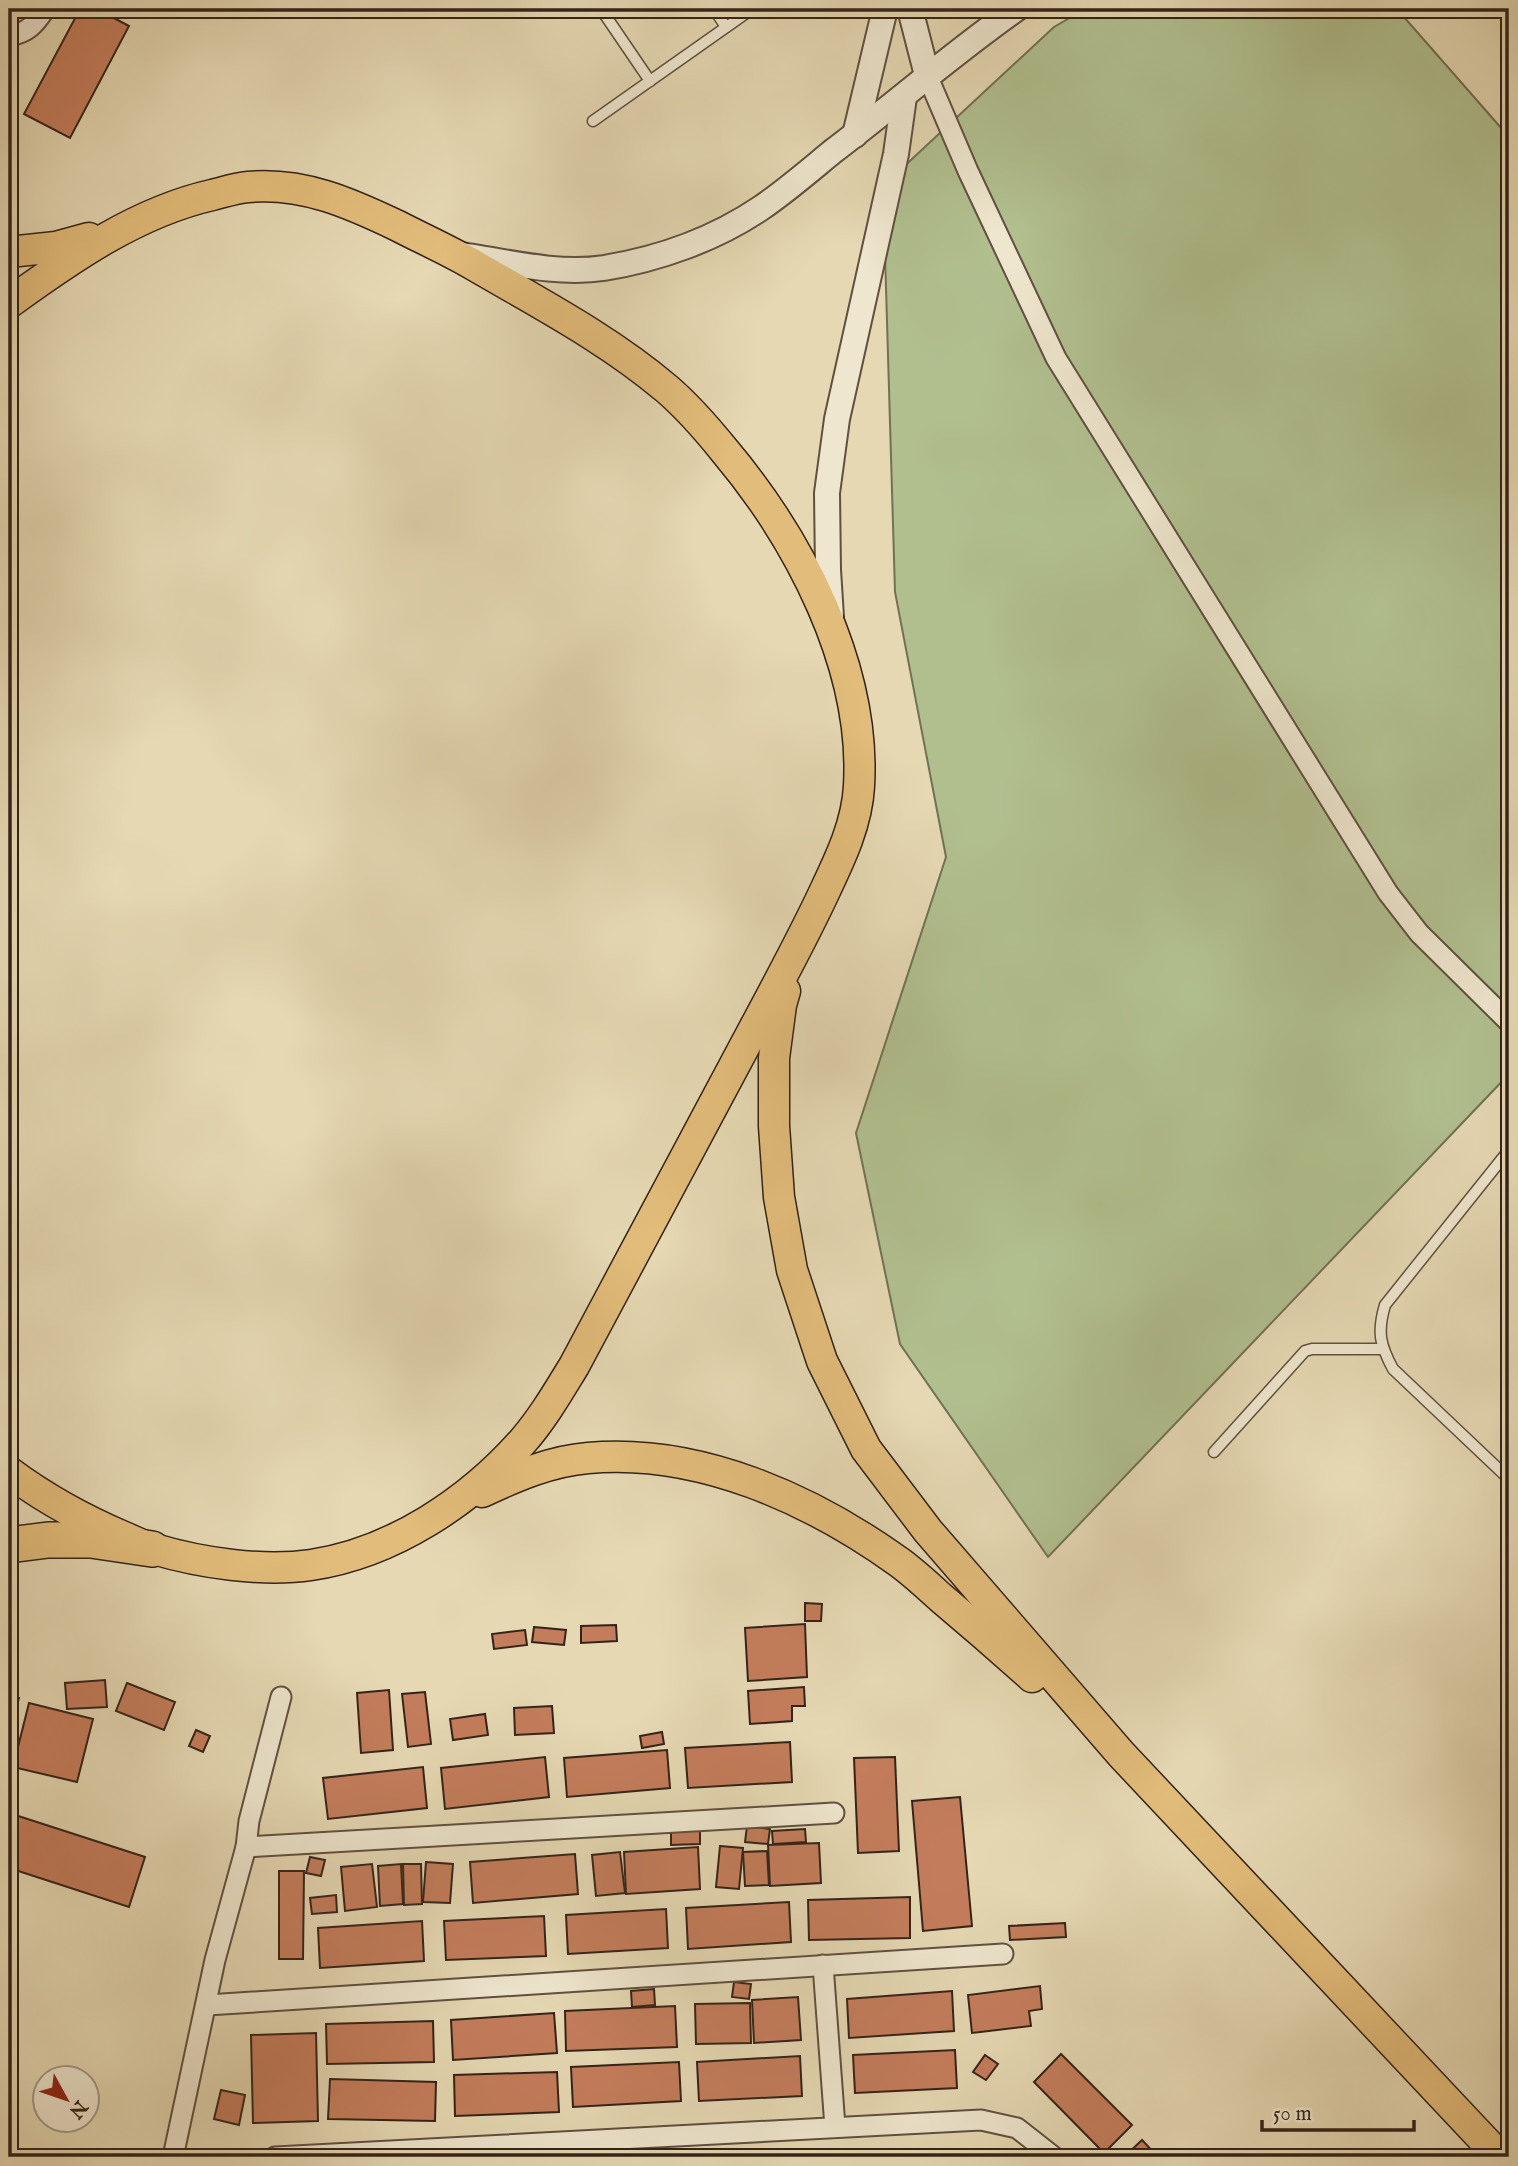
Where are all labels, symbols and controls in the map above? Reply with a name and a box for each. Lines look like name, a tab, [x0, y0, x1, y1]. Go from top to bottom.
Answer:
north arrow	[32, 2064, 102, 2134]
scale bar	[1262, 2089, 1415, 2133]
text: N	[63, 2094, 93, 2123]
text: 50 m	[1273, 2101, 1312, 2128]

